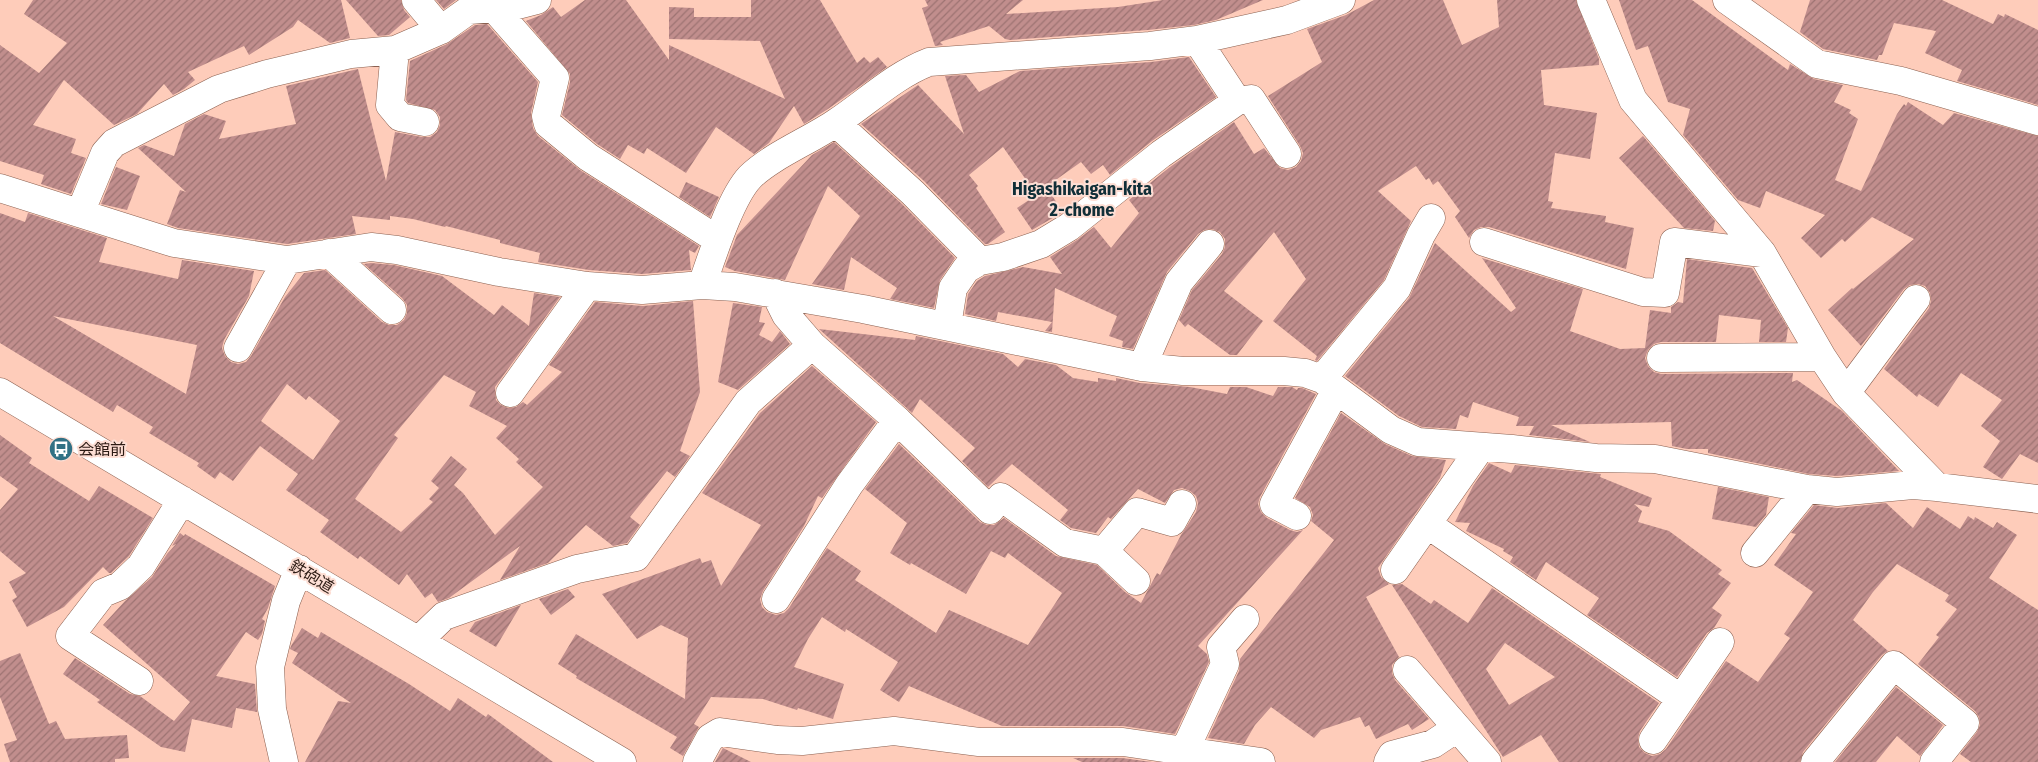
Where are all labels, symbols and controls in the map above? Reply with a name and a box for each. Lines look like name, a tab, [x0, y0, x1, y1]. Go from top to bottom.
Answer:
district label: Higashikaigan-kita 2-chome	[1012, 178, 1152, 221]
bus stop icon: 会館前	[48, 436, 74, 462]
place label: 会館前	[78, 440, 126, 459]
street label: 鉄砲道	[286, 556, 337, 597]

